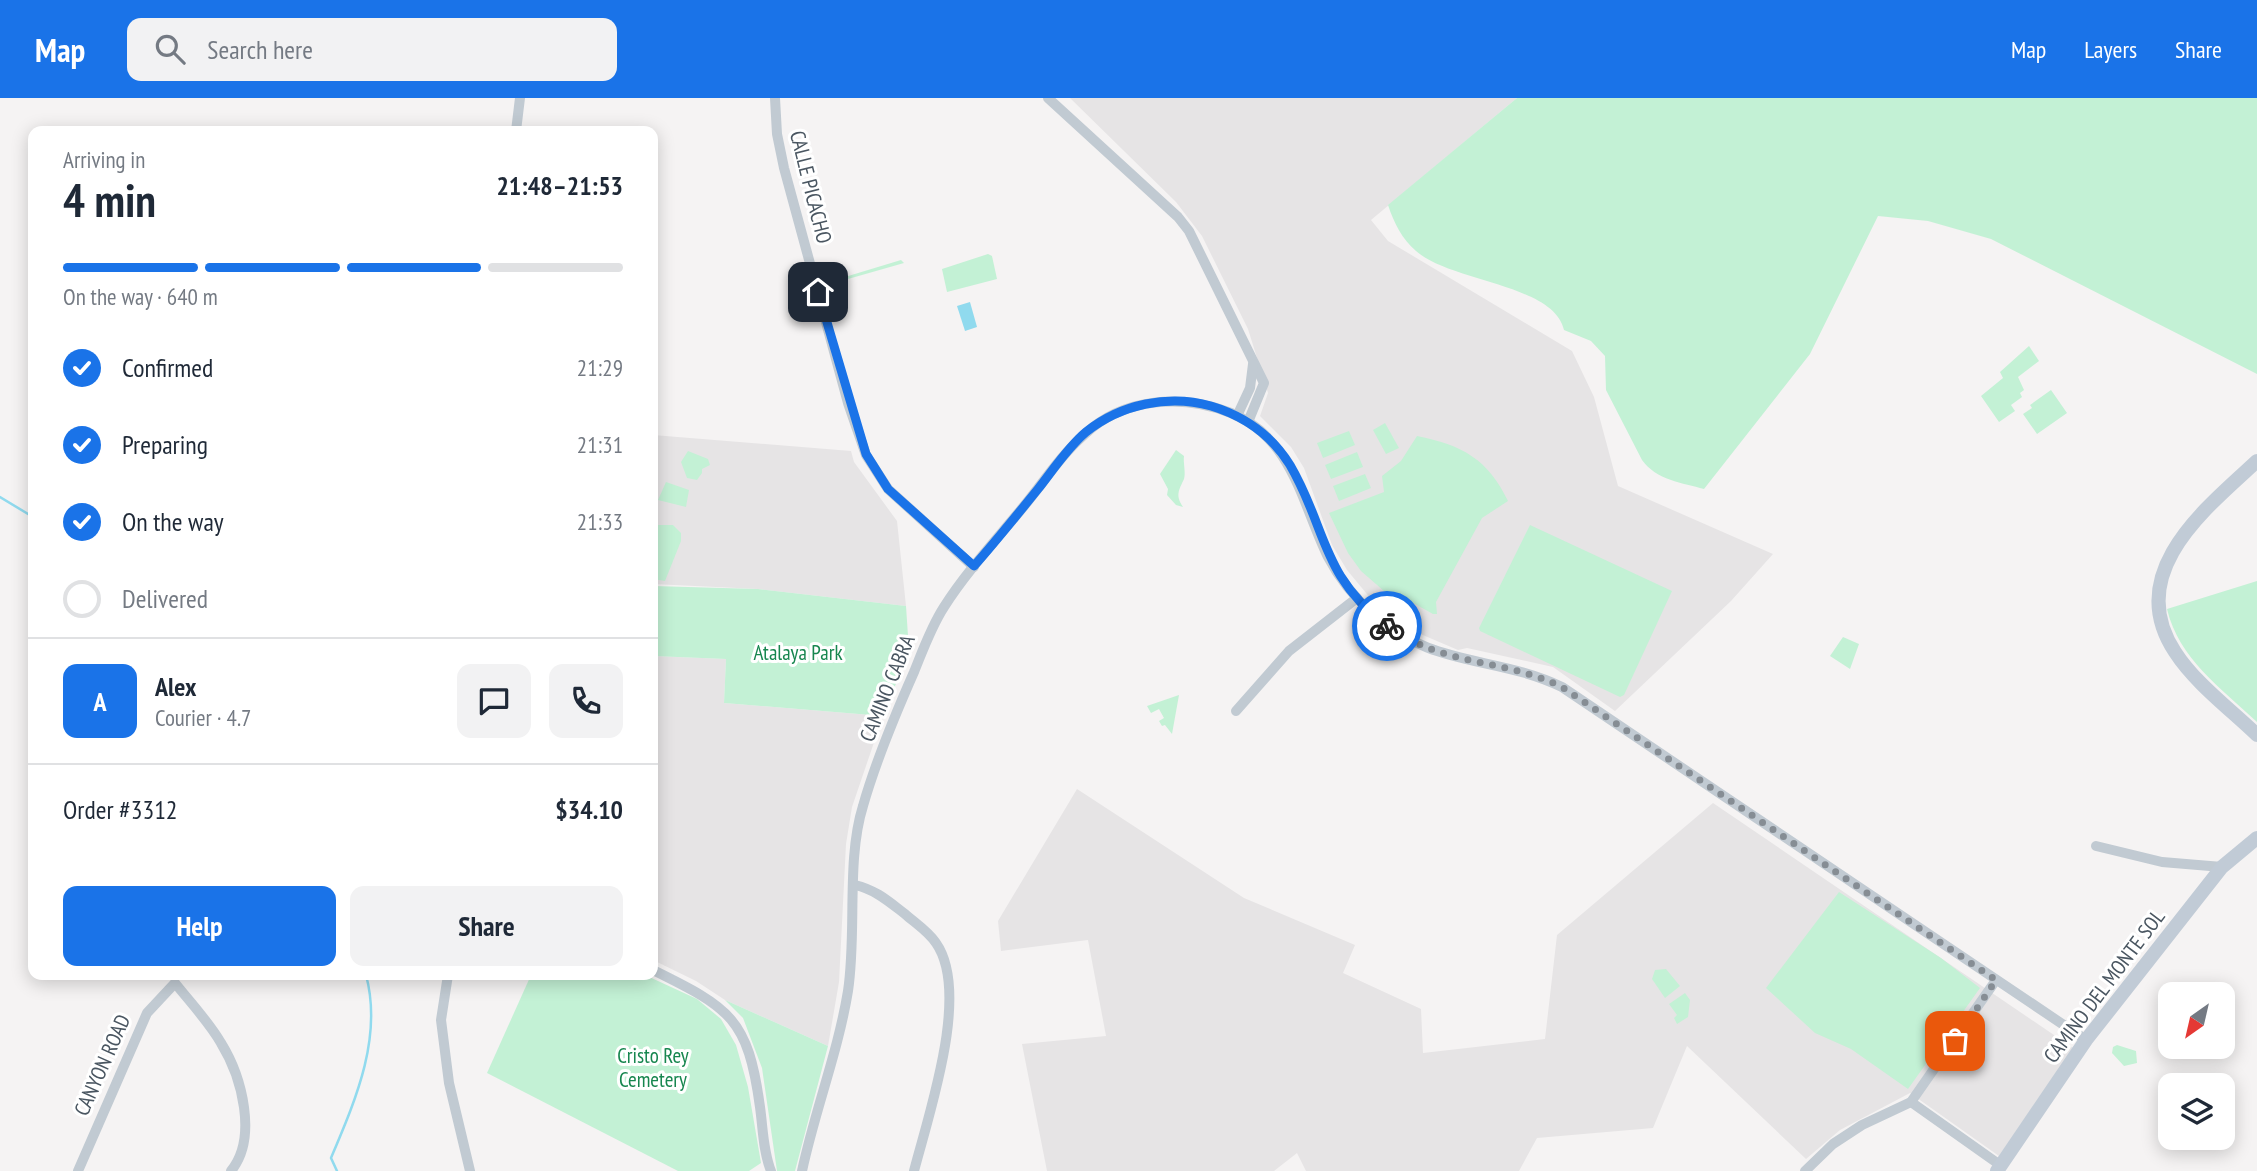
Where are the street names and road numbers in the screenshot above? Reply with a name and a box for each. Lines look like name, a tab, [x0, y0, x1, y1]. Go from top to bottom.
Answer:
street label: CALLE PICACHO	[784, 128, 838, 246]
street label: CAMINO CABRA	[853, 630, 921, 745]
street label: CAMINO DEL MONTE SOL	[2037, 904, 2171, 1068]
street label: CANYON ROAD	[68, 1010, 136, 1120]

